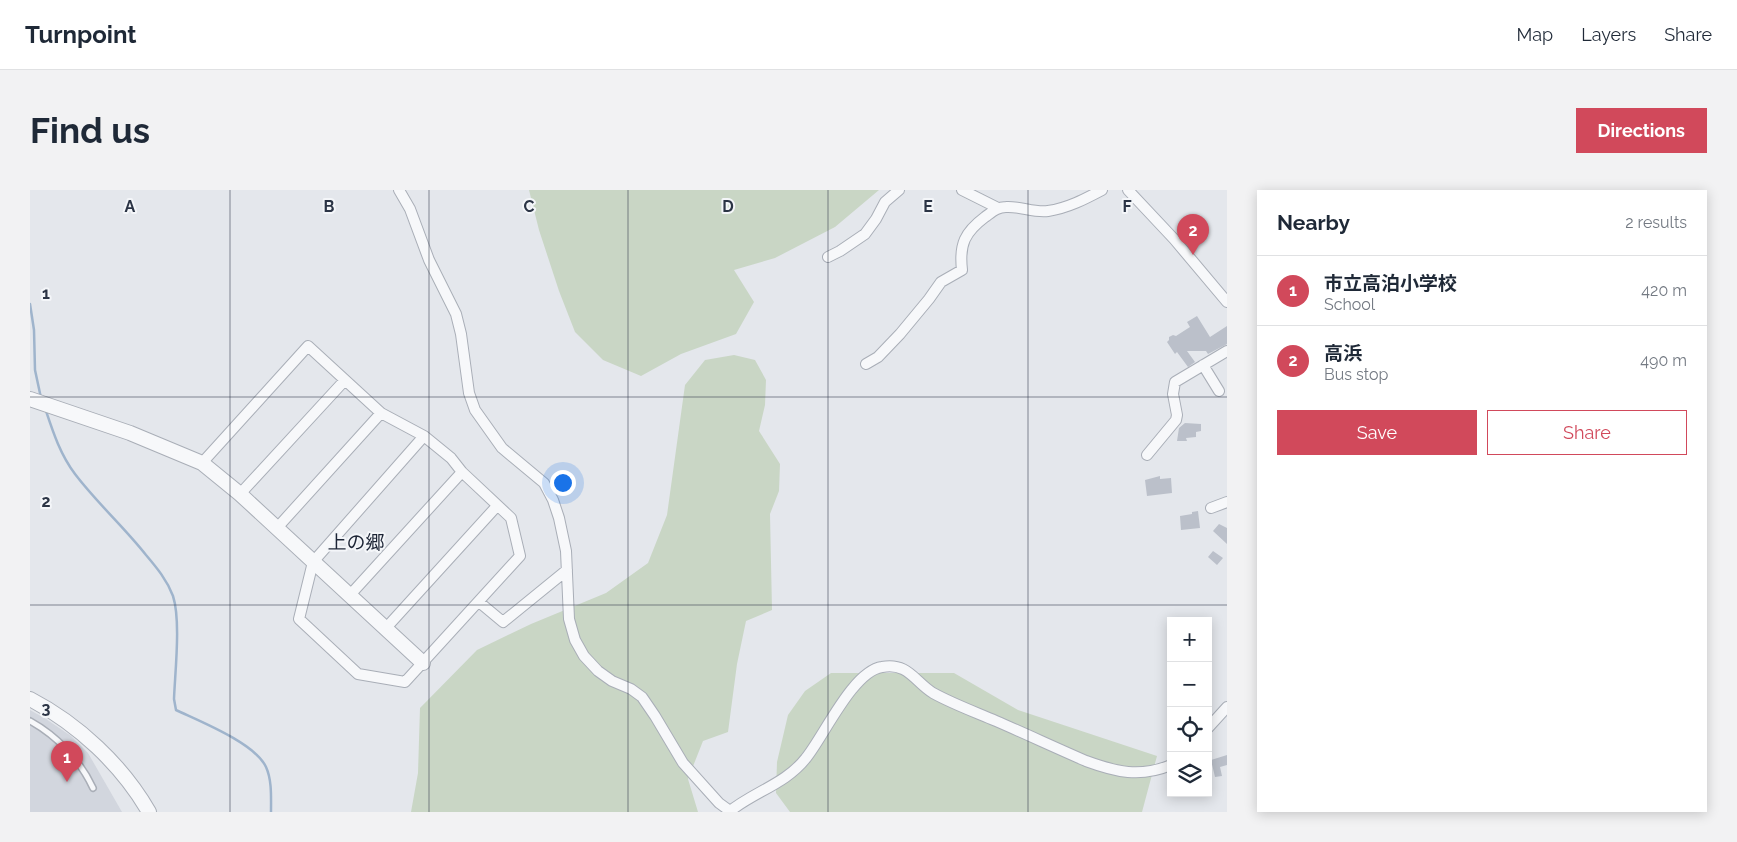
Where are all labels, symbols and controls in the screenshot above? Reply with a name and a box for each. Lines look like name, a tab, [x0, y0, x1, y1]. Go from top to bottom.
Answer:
text: Turnpoint	[25, 20, 137, 49]
text: Map	[1517, 24, 1553, 45]
text: Layers	[1581, 24, 1636, 45]
text: Share	[1664, 24, 1712, 45]
button: Directions	[1576, 108, 1707, 153]
text: Find us	[30, 110, 150, 151]
text: A	[125, 197, 136, 216]
text: B	[324, 197, 335, 216]
text: C	[524, 197, 535, 216]
text: D	[722, 197, 734, 216]
text: E	[923, 197, 933, 216]
text: F	[1122, 197, 1132, 216]
text: Nearby	[1277, 210, 1350, 235]
text: 2 results	[1625, 213, 1687, 232]
pin: 2	[1177, 214, 1209, 255]
text: 市立高泊小学校	[1324, 272, 1457, 294]
text: 1	[1289, 281, 1297, 300]
text: 420 m	[1641, 281, 1687, 300]
text: 1	[42, 284, 50, 303]
text: School	[1324, 295, 1375, 314]
text: 高浜	[1324, 342, 1362, 364]
text: 2	[1288, 351, 1298, 370]
text: 490 m	[1640, 351, 1687, 370]
text: Bus stop	[1324, 365, 1388, 384]
button: Save	[1277, 410, 1477, 455]
button: Share	[1487, 410, 1687, 455]
your location	[550, 470, 576, 496]
text: 2	[41, 492, 51, 511]
district label: 上の郷	[327, 531, 385, 553]
map controls	[1167, 617, 1212, 797]
button: +	[1167, 617, 1212, 662]
button: −	[1167, 662, 1212, 707]
text: 3	[42, 699, 51, 718]
button: locate	[1167, 707, 1212, 752]
pin: 1	[51, 741, 83, 782]
button: layers	[1167, 752, 1212, 797]

